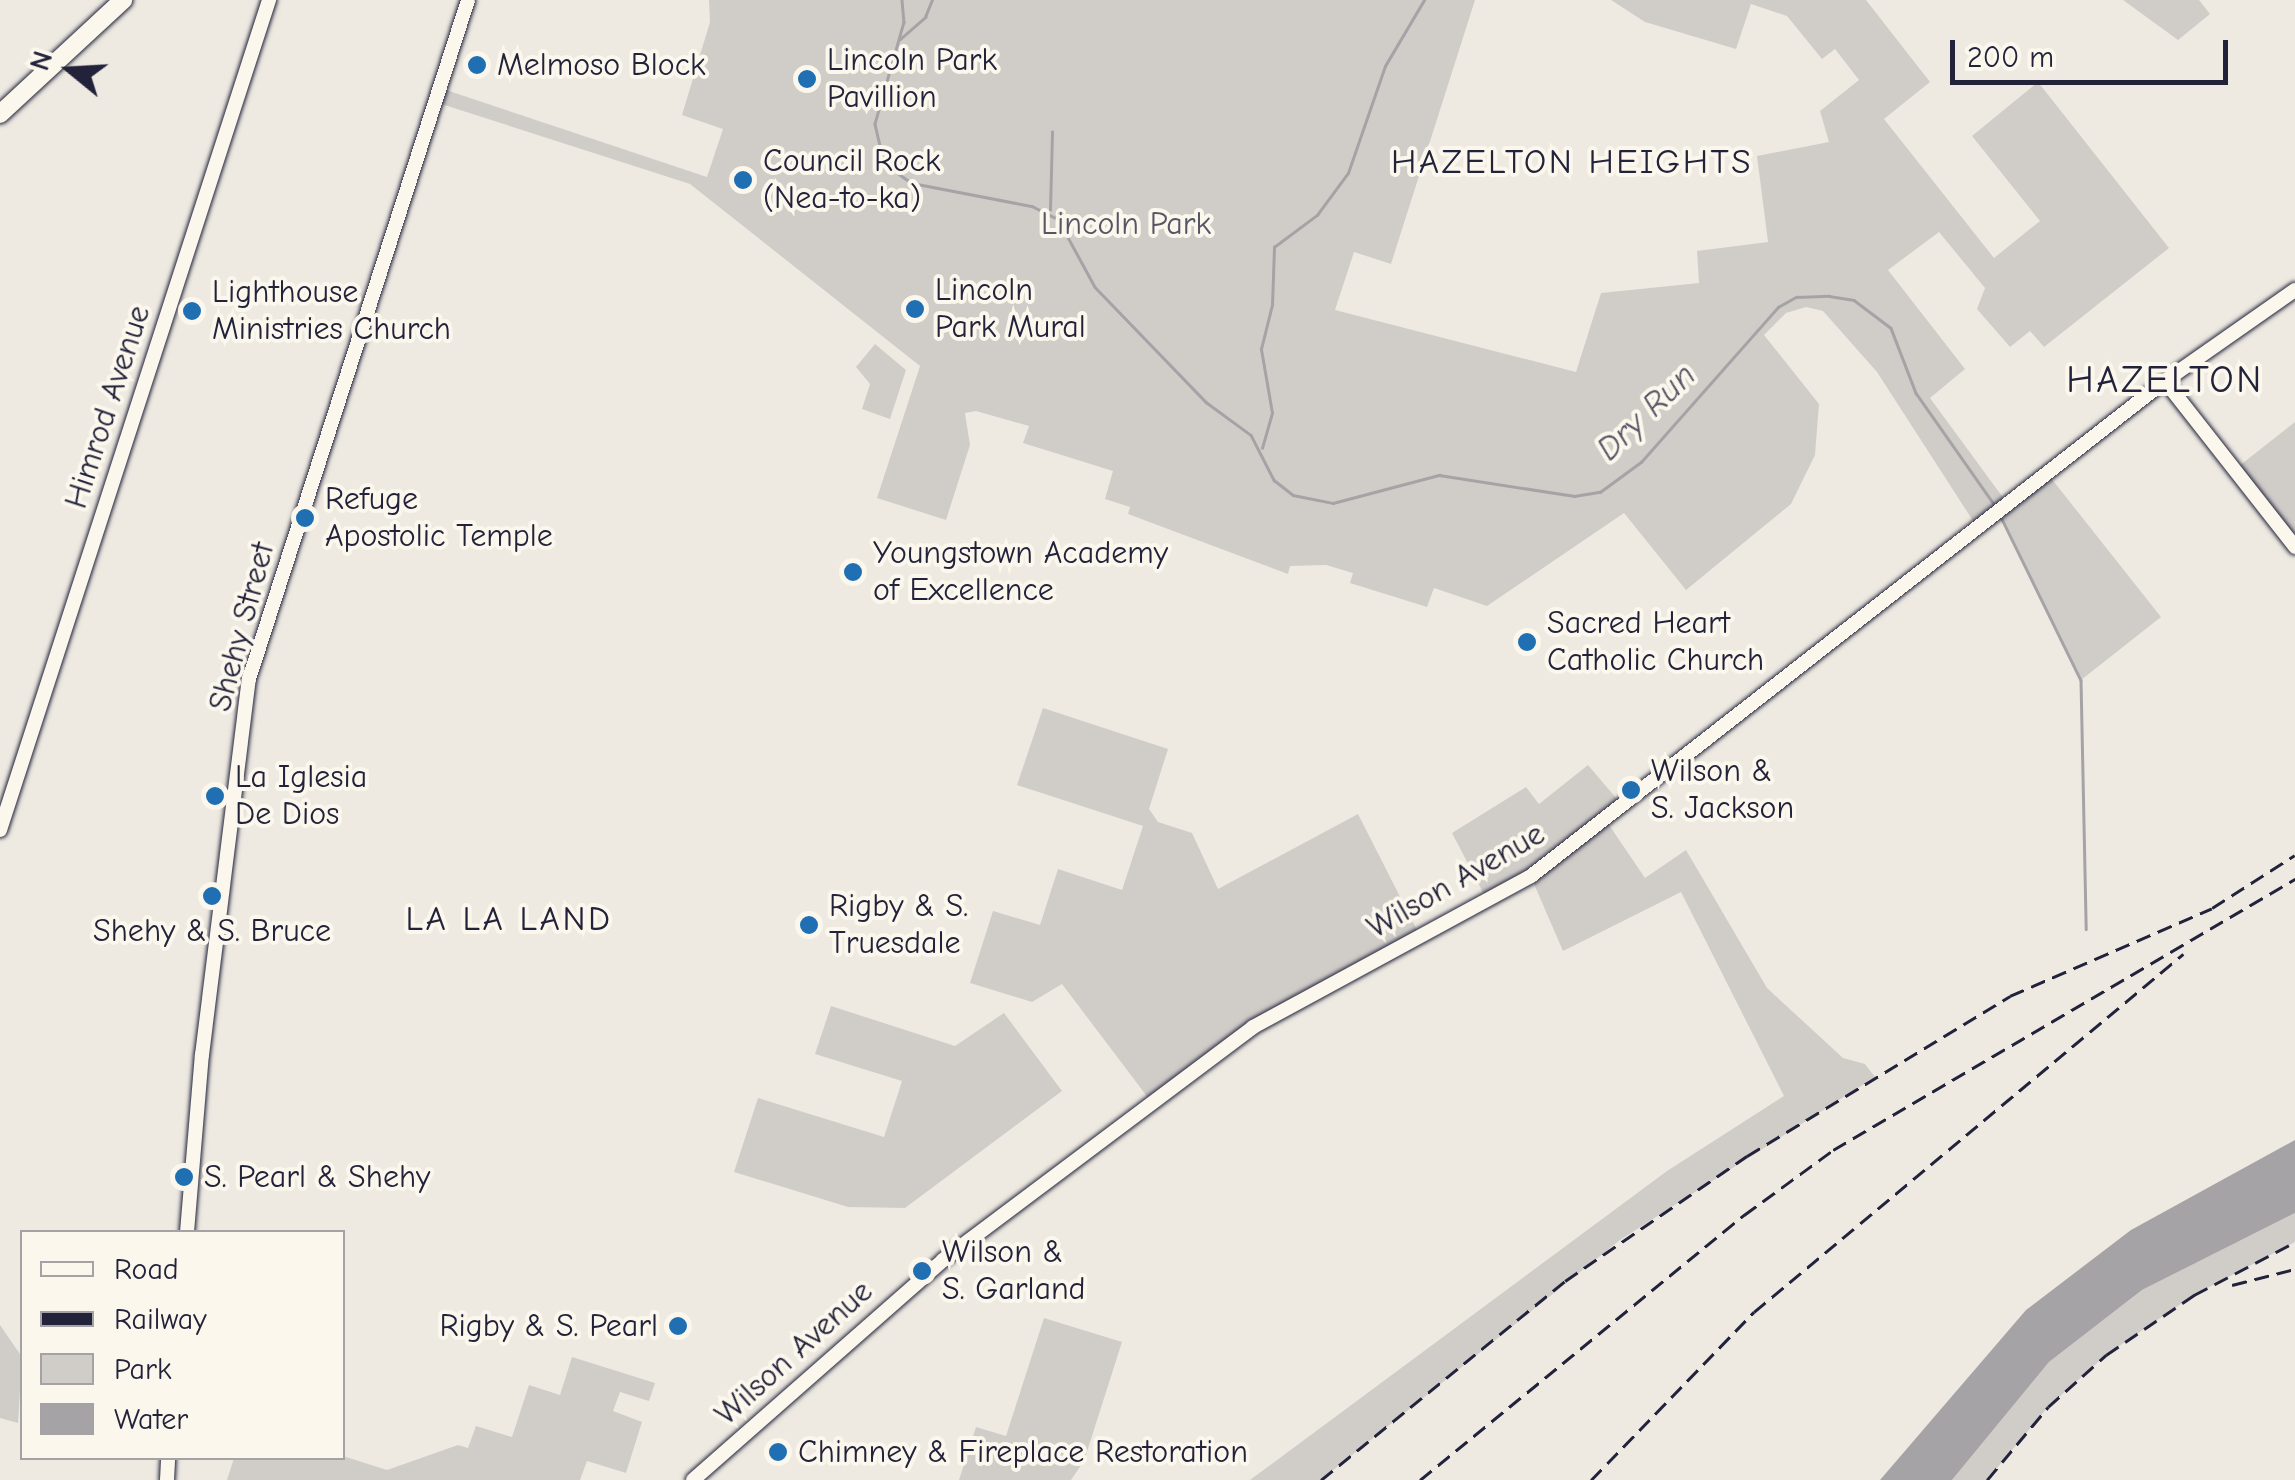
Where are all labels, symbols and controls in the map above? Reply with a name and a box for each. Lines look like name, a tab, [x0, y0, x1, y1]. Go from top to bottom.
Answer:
north arrow	[20, 20, 120, 120]
scale bar	[1955, 20, 2232, 82]
text: 200 m	[1967, 40, 2054, 75]
place label: Lincoln Park Pavillion	[827, 42, 997, 117]
place label: Melmoso Block	[497, 46, 706, 84]
text: N	[23, 47, 60, 74]
marker: Melmoso Block	[466, 54, 488, 76]
marker: Lincoln Park Pavillion	[796, 68, 818, 90]
district label: HAZELTON HEIGHTS	[1391, 141, 1753, 183]
place label: Council Rock (Nea-to-ka)	[763, 143, 941, 218]
marker: Council Rock (Nea-to-ka)	[732, 169, 754, 191]
park label: Lincoln Park	[1041, 205, 1211, 243]
place label: Lincoln Park Mural	[935, 272, 1086, 347]
place label: Lighthouse Ministries Church	[212, 274, 451, 349]
marker: Lincoln Park Mural	[904, 298, 926, 320]
marker: Lighthouse Ministries Church	[181, 300, 203, 322]
street label: Himrod Avenue	[57, 301, 159, 513]
water label: Dry Run	[1588, 355, 1704, 469]
district label: HAZELTON	[2066, 358, 2264, 404]
place label: Refuge Apostolic Temple	[325, 481, 553, 556]
marker: Refuge Apostolic Temple	[294, 507, 316, 529]
place label: Youngstown Academy of Excellence	[873, 535, 1168, 610]
street label: Shehy Street	[201, 538, 283, 716]
marker: Youngstown Academy of Excellence	[842, 561, 864, 583]
place label: Sacred Heart Catholic Church	[1547, 605, 1764, 680]
marker: Sacred Heart Catholic Church	[1516, 631, 1538, 653]
place label: Wilson & S. Jackson	[1651, 753, 1794, 828]
place label: La Iglesia De Dios	[235, 759, 367, 834]
marker: Wilson & S. Jackson	[1620, 779, 1642, 801]
marker: La Iglesia De Dios	[204, 785, 226, 807]
street label: Wilson Avenue	[1361, 815, 1551, 947]
marker: Shehy & S. Bruce	[201, 885, 223, 907]
place label: Rigby & S. Truesdale	[829, 888, 968, 963]
district label: LA LA LAND	[406, 898, 612, 940]
place label: Shehy & S. Bruce	[93, 912, 331, 950]
marker: Rigby & S. Truesdale	[798, 914, 820, 936]
place label: S. Pearl & Shehy	[204, 1158, 430, 1196]
marker: S. Pearl & Shehy	[173, 1166, 195, 1188]
legend	[20, 1230, 345, 1460]
place label: Wilson & S. Garland	[942, 1234, 1086, 1309]
text: Road	[114, 1252, 179, 1287]
marker: Wilson & S. Garland	[911, 1260, 933, 1282]
street label: Wilson Avenue	[708, 1272, 880, 1434]
text: Railway	[114, 1302, 207, 1337]
place label: Rigby & S. Pearl	[439, 1307, 658, 1345]
marker: Rigby & S. Pearl	[667, 1315, 689, 1337]
text: Park	[114, 1352, 171, 1387]
text: Water	[114, 1402, 188, 1437]
place label: Chimney & Fireplace Restoration	[798, 1433, 1248, 1471]
marker: Chimney & Fireplace Restoration	[767, 1441, 789, 1463]

